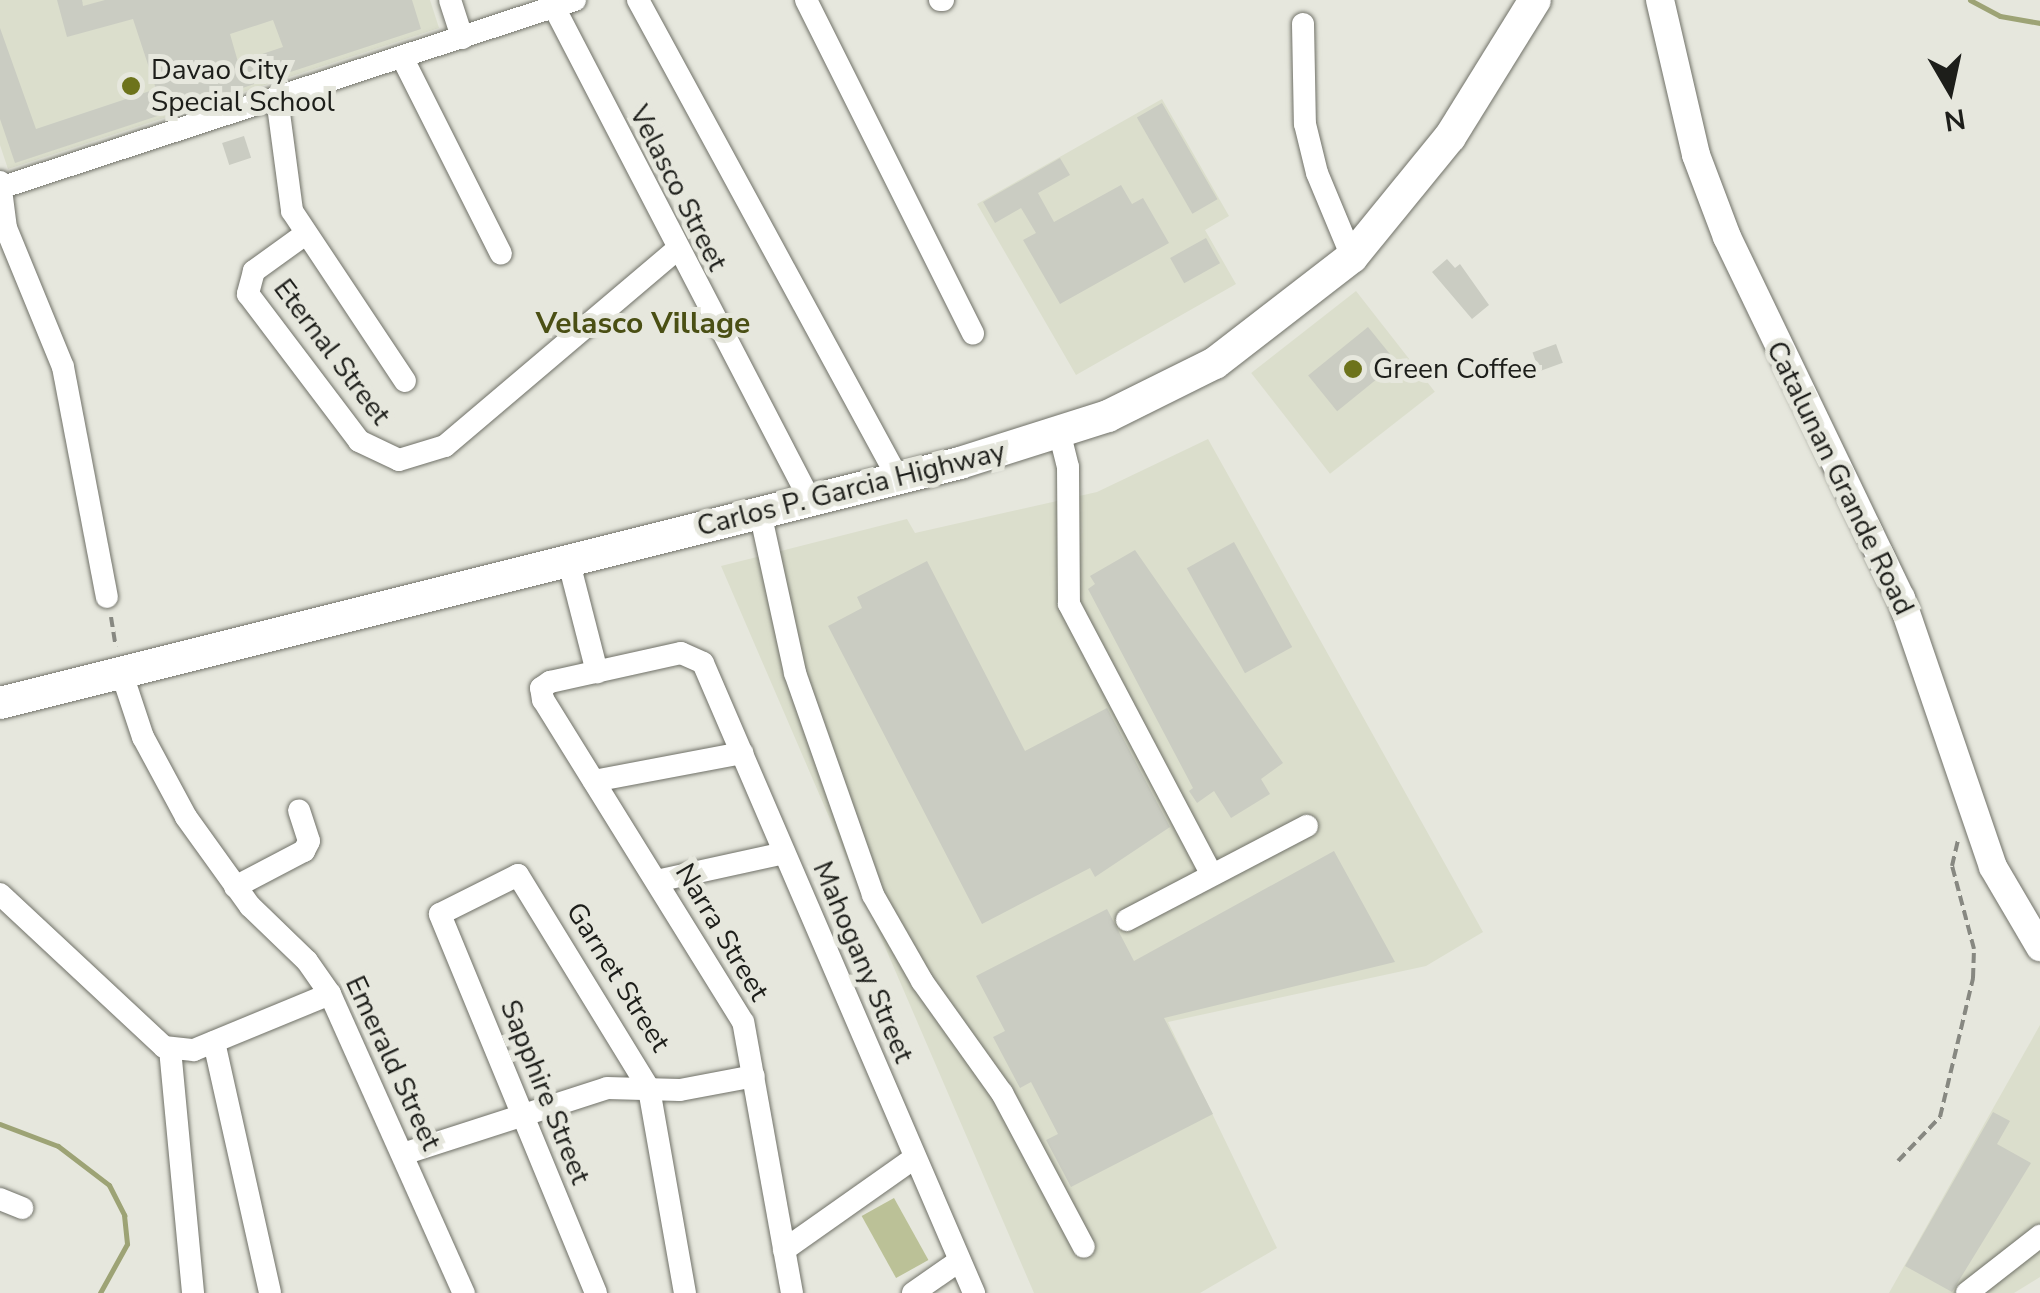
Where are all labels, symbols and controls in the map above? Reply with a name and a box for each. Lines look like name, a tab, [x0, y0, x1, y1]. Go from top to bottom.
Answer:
north arrow	[1900, 40, 2000, 140]
place label: Davao City Special School	[151, 53, 335, 119]
marker: Davao City Special School	[120, 75, 142, 97]
text: N	[1941, 99, 1968, 140]
street label: Velasco Street	[622, 100, 734, 276]
street label: Eternal Street	[266, 273, 398, 431]
district label: Velasco Village	[536, 306, 750, 342]
street label: Catalunan Grande Road	[1759, 336, 1921, 620]
place label: Green Coffee	[1373, 352, 1537, 386]
marker: Green Coffee	[1342, 358, 1364, 380]
street label: Carlos P. Garcia Highway	[693, 434, 1009, 544]
street label: Mahogany Street	[805, 856, 921, 1068]
street label: Narra Street	[668, 857, 776, 1007]
street label: Garnet Street	[559, 896, 677, 1058]
street label: Emerald Street	[338, 971, 448, 1155]
street label: Sapphire Street	[493, 995, 597, 1189]

